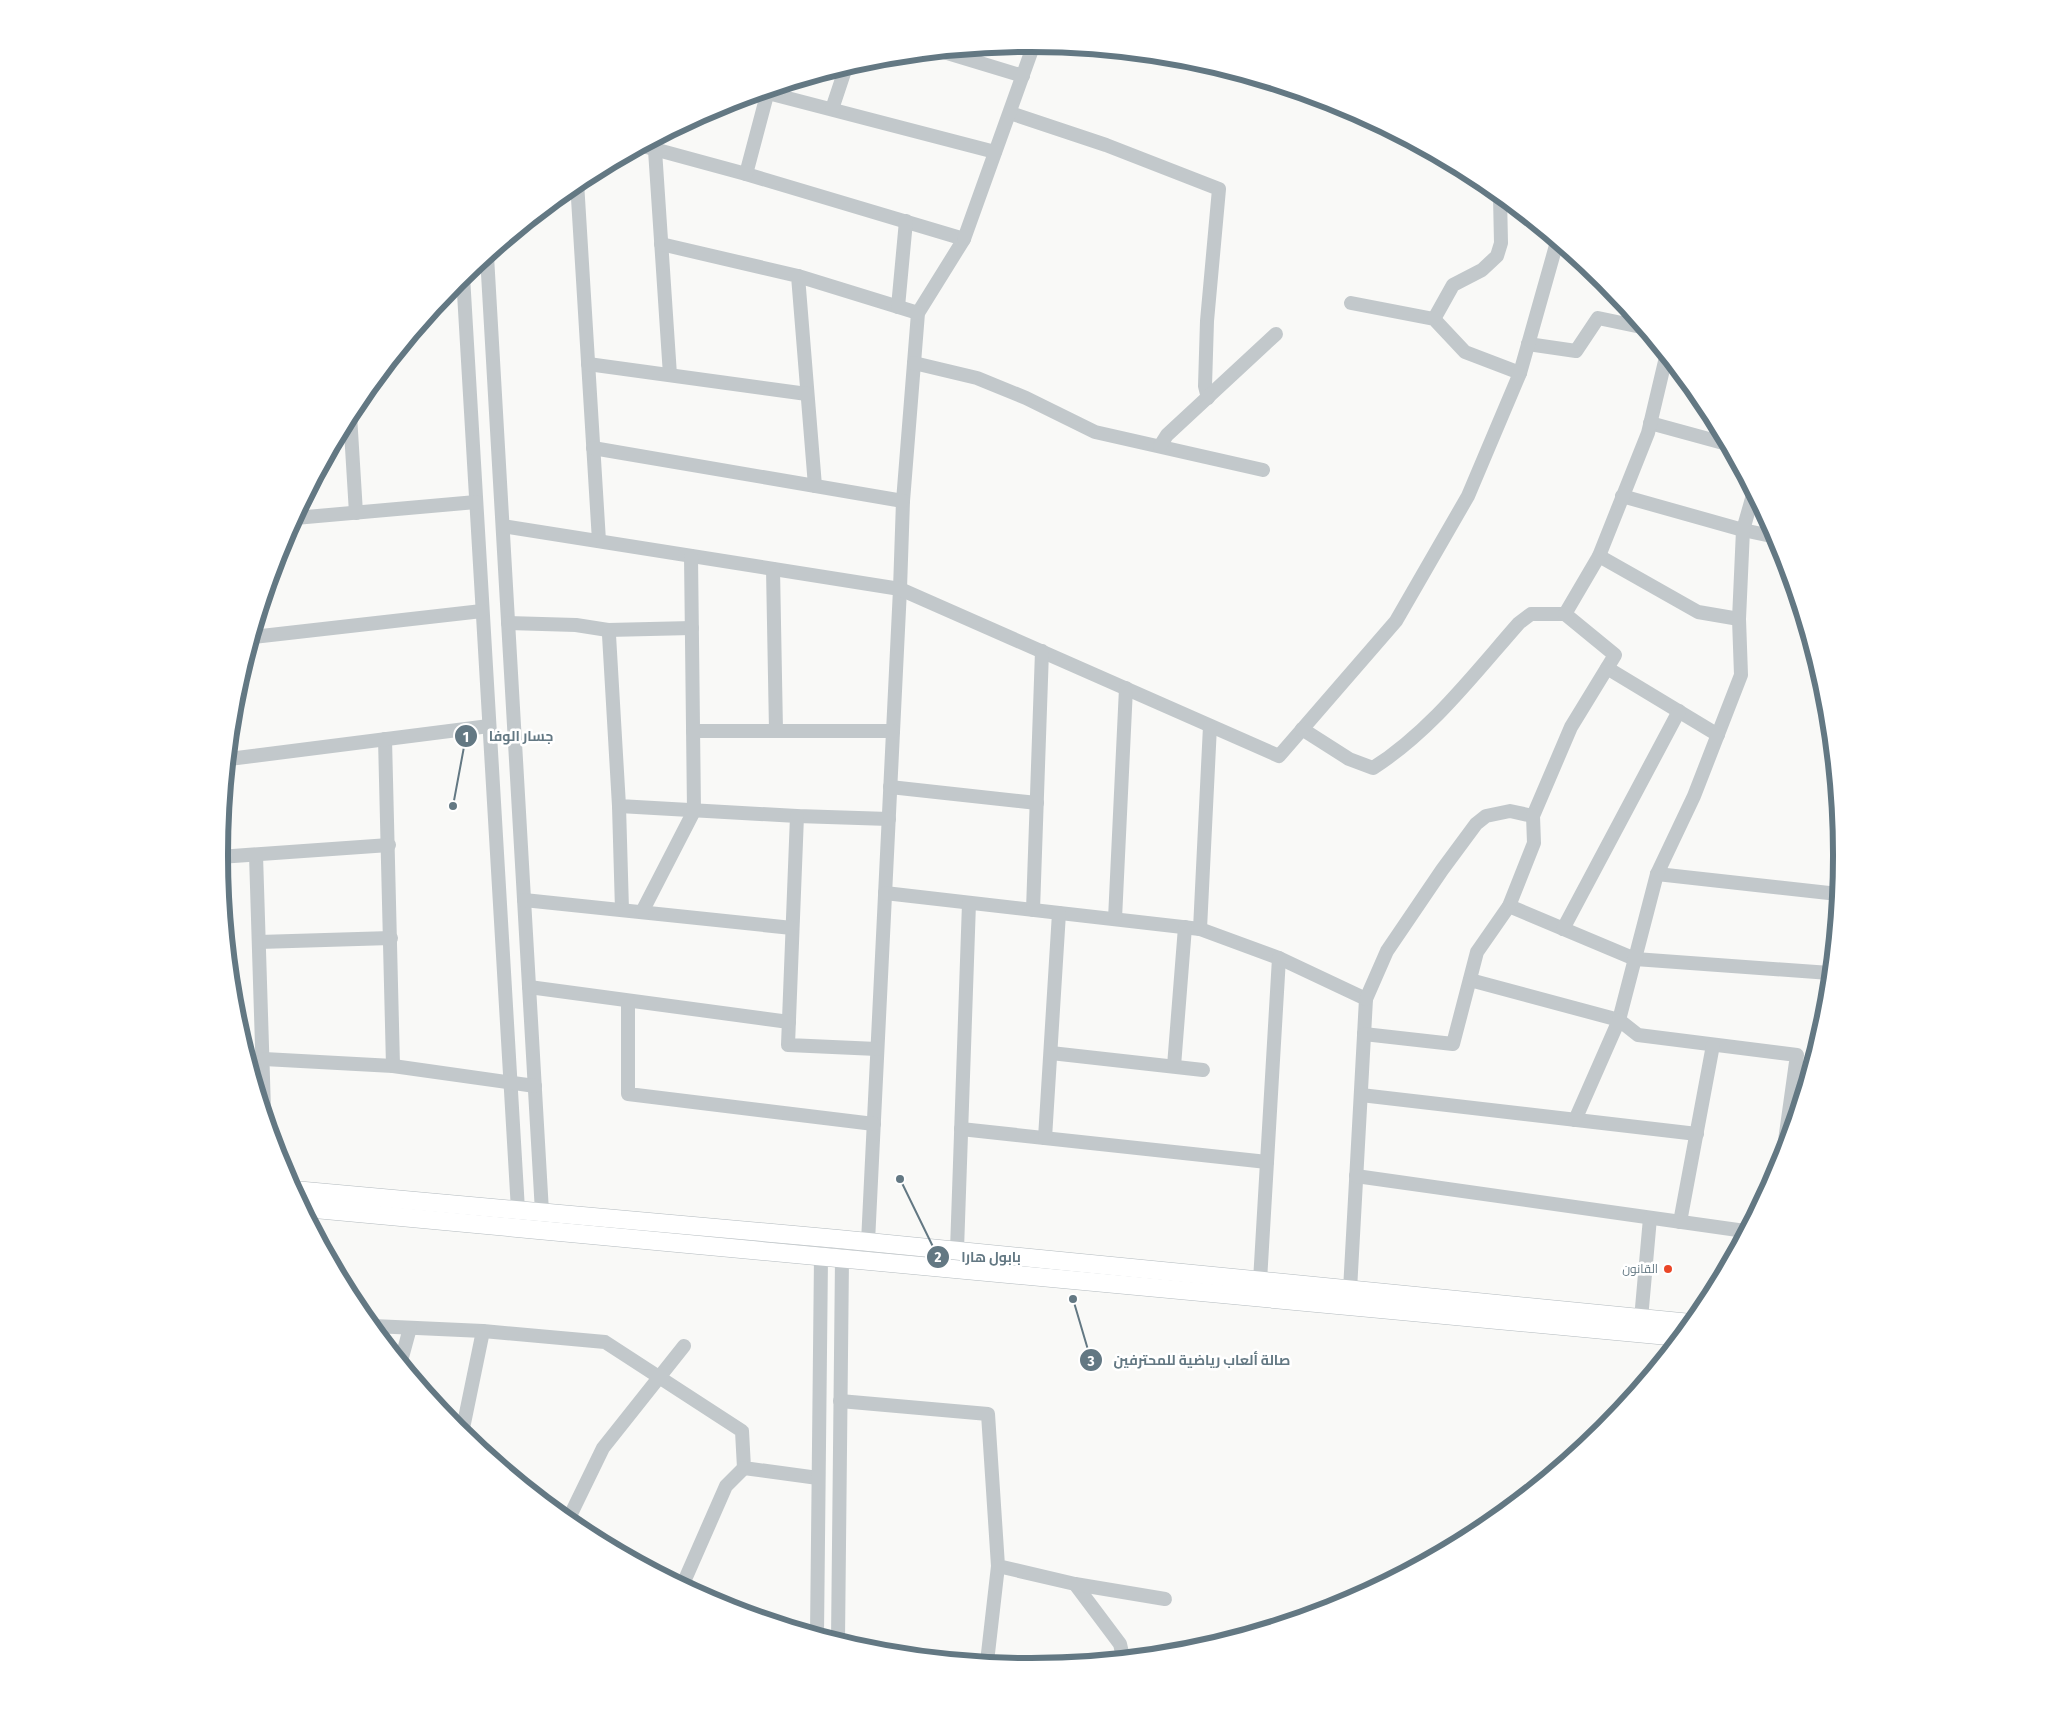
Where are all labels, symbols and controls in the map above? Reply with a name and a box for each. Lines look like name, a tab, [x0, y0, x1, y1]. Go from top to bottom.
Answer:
callout: جسار الوفا	[454, 722, 563, 751]
text: 1	[463, 728, 469, 746]
text: جسار الوفا	[489, 728, 553, 745]
callout: بابول هارا	[926, 1243, 1030, 1272]
text: 2	[934, 1248, 942, 1266]
text: بابول هارا	[961, 1249, 1021, 1266]
place label: القانون	[1622, 1262, 1658, 1276]
marker: القانون	[1662, 1263, 1674, 1275]
callout: صالة ألعاب رياضية للمحترفين	[1079, 1346, 1301, 1375]
text: صالة ألعاب رياضية للمحترفين	[1114, 1351, 1290, 1369]
text: 3	[1086, 1352, 1095, 1370]

